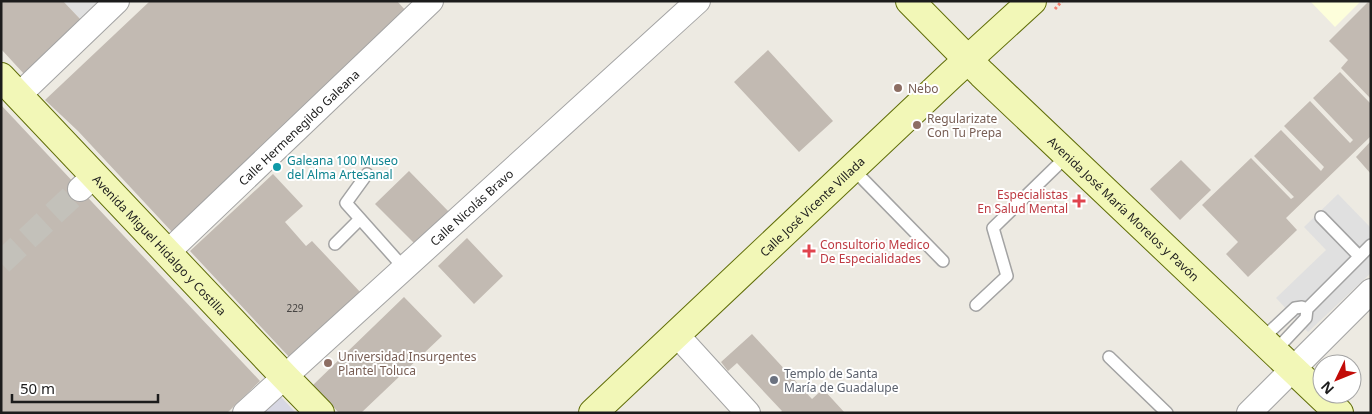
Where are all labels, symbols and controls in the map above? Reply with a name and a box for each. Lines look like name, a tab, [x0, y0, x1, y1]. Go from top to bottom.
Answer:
street label: Calle Hermenegildo Galeana	[235, 66, 363, 189]
place label: Nebo	[908, 80, 939, 97]
marker: Nebo	[892, 82, 904, 94]
place label: Regularizate Con Tu Prepa	[927, 110, 1002, 141]
marker: Regularizate Con Tu Prepa	[911, 119, 923, 131]
street label: Avenida José María Morelos y Pavón	[1044, 133, 1203, 285]
place label: Galeana 100 Museo del Alma Artesanal	[287, 152, 398, 183]
street label: Calle José Vicente Villada	[756, 153, 868, 260]
marker: Galeana 100 Museo del Alma Artesanal	[271, 161, 283, 173]
street label: Calle Nicolás Bravo	[426, 165, 517, 249]
street label: Avenida Miguel Hidalgo y Costilla	[89, 171, 230, 319]
place label: Especialistas En Salud Mental	[977, 186, 1068, 217]
marker: Especialistas En Salud Mental	[1072, 194, 1086, 208]
place label: Consultorio Medico De Especialidades	[820, 236, 930, 267]
marker: Consultorio Medico De Especialidades	[802, 244, 816, 258]
house number: 229	[286, 301, 304, 315]
place label: Universidad Insurgentes Plantel Toluca	[338, 348, 477, 379]
north arrow	[1312, 354, 1362, 404]
marker: Universidad Insurgentes Plantel Toluca	[322, 357, 334, 369]
place label: Templo de Santa María de Guadalupe	[784, 365, 899, 396]
scale bar	[12, 372, 159, 404]
marker: Templo de Santa María de Guadalupe	[768, 374, 780, 386]
text: 50 m	[20, 378, 55, 398]
text: N	[1316, 378, 1338, 399]

